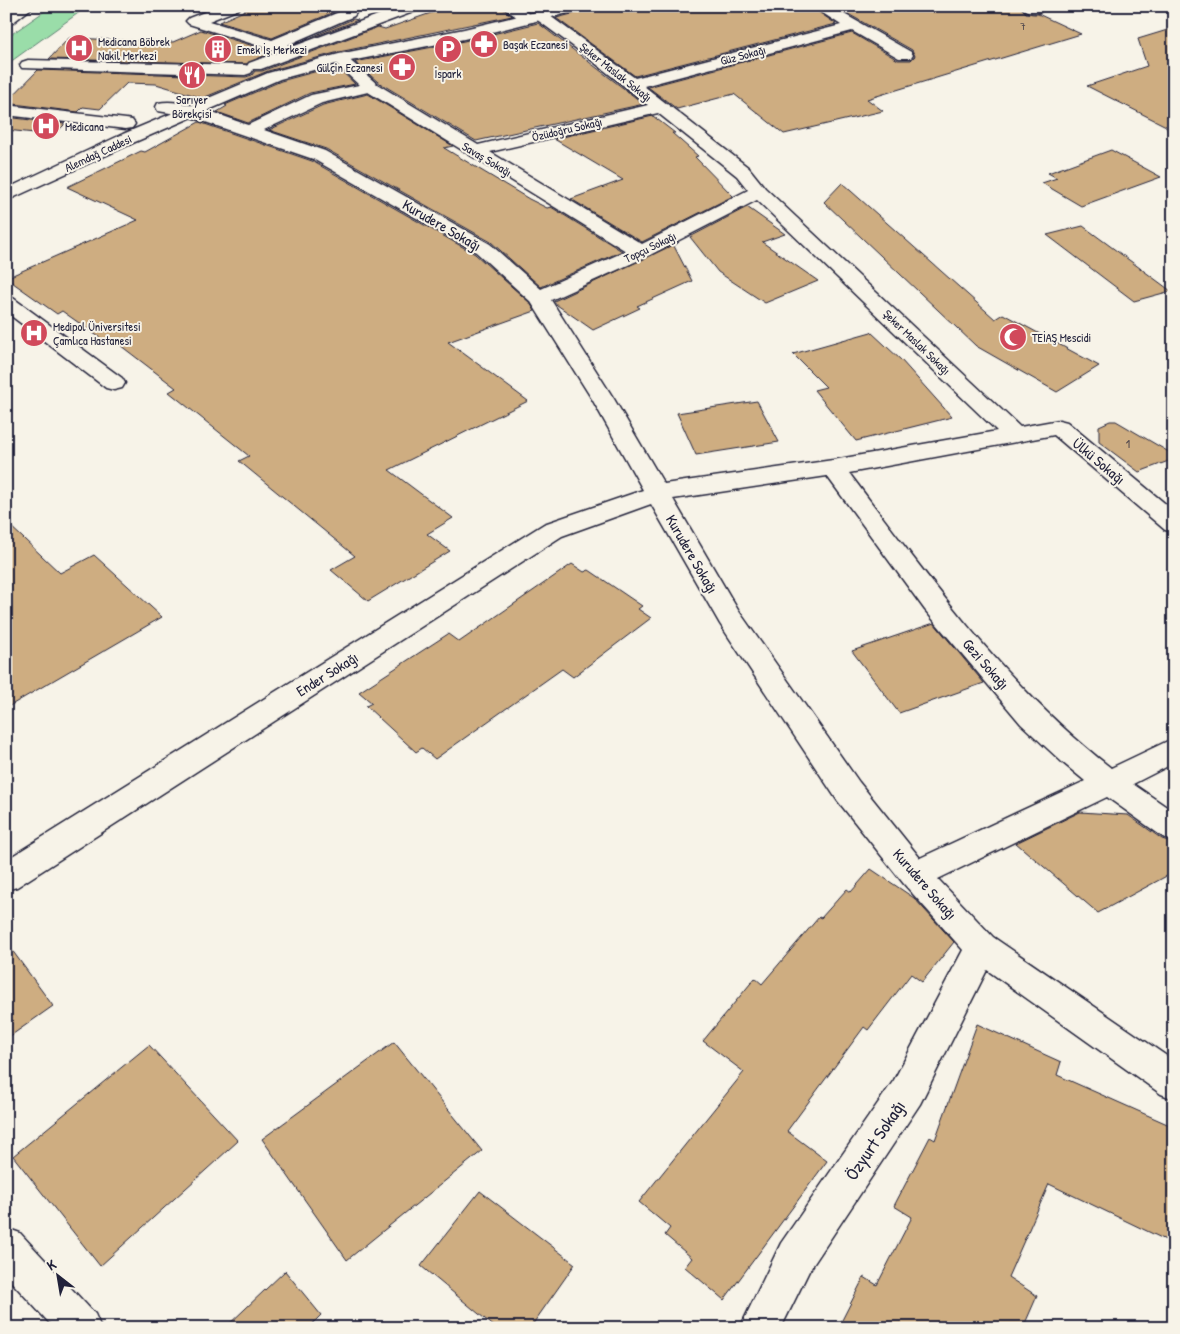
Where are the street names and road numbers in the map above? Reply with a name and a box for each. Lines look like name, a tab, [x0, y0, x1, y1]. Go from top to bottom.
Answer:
street label: Şeker Maslak Sokağı	[576, 38, 656, 106]
street label: Güz Sokağı	[718, 41, 768, 69]
street label: Özüdoğru Sokağı	[530, 113, 604, 145]
street label: Alemdağ Caddesi	[62, 130, 134, 176]
street label: Savaş Sokağı	[459, 138, 515, 180]
street label: Kurudere Sokağı	[399, 194, 485, 256]
street label: Topçu Sokağı	[621, 227, 679, 267]
street label: Şeker Maslak Sokağı	[880, 305, 954, 379]
street label: Ülkü Sokağı	[1068, 433, 1130, 489]
street label: Kurudere Sokağı	[661, 511, 723, 597]
street label: Gezi Sokağı	[958, 634, 1014, 694]
street label: Ender Sokağı	[292, 647, 362, 701]
street label: Kurudere Sokağı	[888, 844, 962, 924]
street label: Özyurt Sokağı	[839, 1095, 911, 1185]

